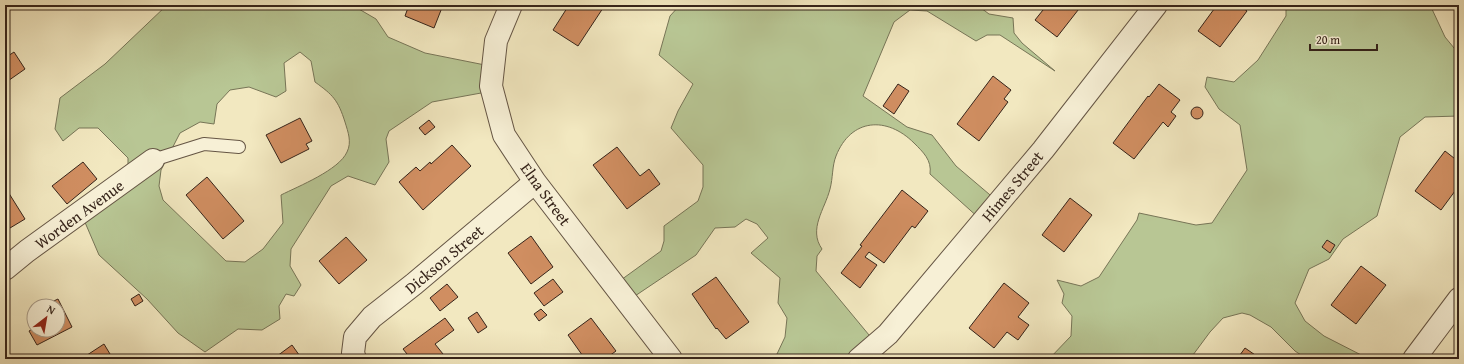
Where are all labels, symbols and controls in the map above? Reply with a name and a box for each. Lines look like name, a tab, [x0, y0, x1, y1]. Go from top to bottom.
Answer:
scale bar	[1310, 26, 1377, 52]
text: 20 m	[1316, 31, 1340, 48]
street label: Himes Street	[975, 145, 1049, 227]
street label: Elna Street	[515, 157, 577, 231]
street label: Worden Avenue	[29, 173, 129, 255]
street label: Dickson Street	[399, 219, 489, 299]
north arrow	[26, 298, 66, 338]
text: N	[44, 301, 59, 319]

